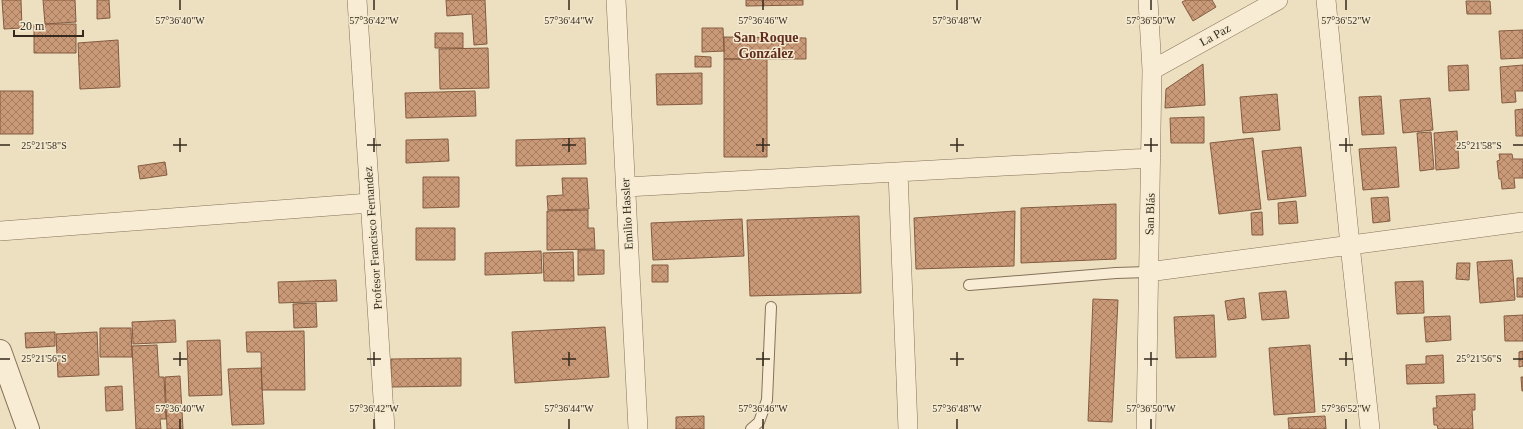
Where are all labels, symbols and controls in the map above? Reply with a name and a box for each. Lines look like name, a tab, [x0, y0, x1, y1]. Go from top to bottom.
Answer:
scale bar	[14, 12, 83, 38]
text: 57°36'40"W	[155, 15, 205, 26]
text: 57°36'42"W	[349, 15, 399, 26]
text: 57°36'44"W	[544, 15, 594, 26]
text: 57°36'46"W	[738, 15, 788, 26]
text: 57°36'48"W	[932, 15, 982, 26]
text: 57°36'50"W	[1126, 15, 1176, 26]
text: 57°36'52"W	[1321, 15, 1371, 26]
text: 20 m	[20, 19, 45, 33]
street label: La Paz	[1197, 21, 1233, 49]
district label: San Roque González	[734, 30, 798, 61]
text: 25°21'58"S	[21, 140, 67, 151]
text: 25°21'58"S	[1456, 140, 1502, 151]
street label: Profesor Francisco Fernandez	[361, 166, 385, 310]
street label: Emilio Hassler	[618, 178, 636, 250]
street label: San Blás	[1142, 192, 1158, 235]
text: 25°21'56"S	[21, 353, 67, 364]
text: 25°21'56"S	[1456, 353, 1502, 364]
text: 57°36'40"W	[155, 403, 205, 414]
text: 57°36'42"W	[349, 403, 399, 414]
text: 57°36'44"W	[544, 403, 594, 414]
text: 57°36'46"W	[738, 403, 788, 414]
text: 57°36'48"W	[932, 403, 982, 414]
text: 57°36'50"W	[1126, 403, 1176, 414]
text: 57°36'52"W	[1321, 403, 1371, 414]

